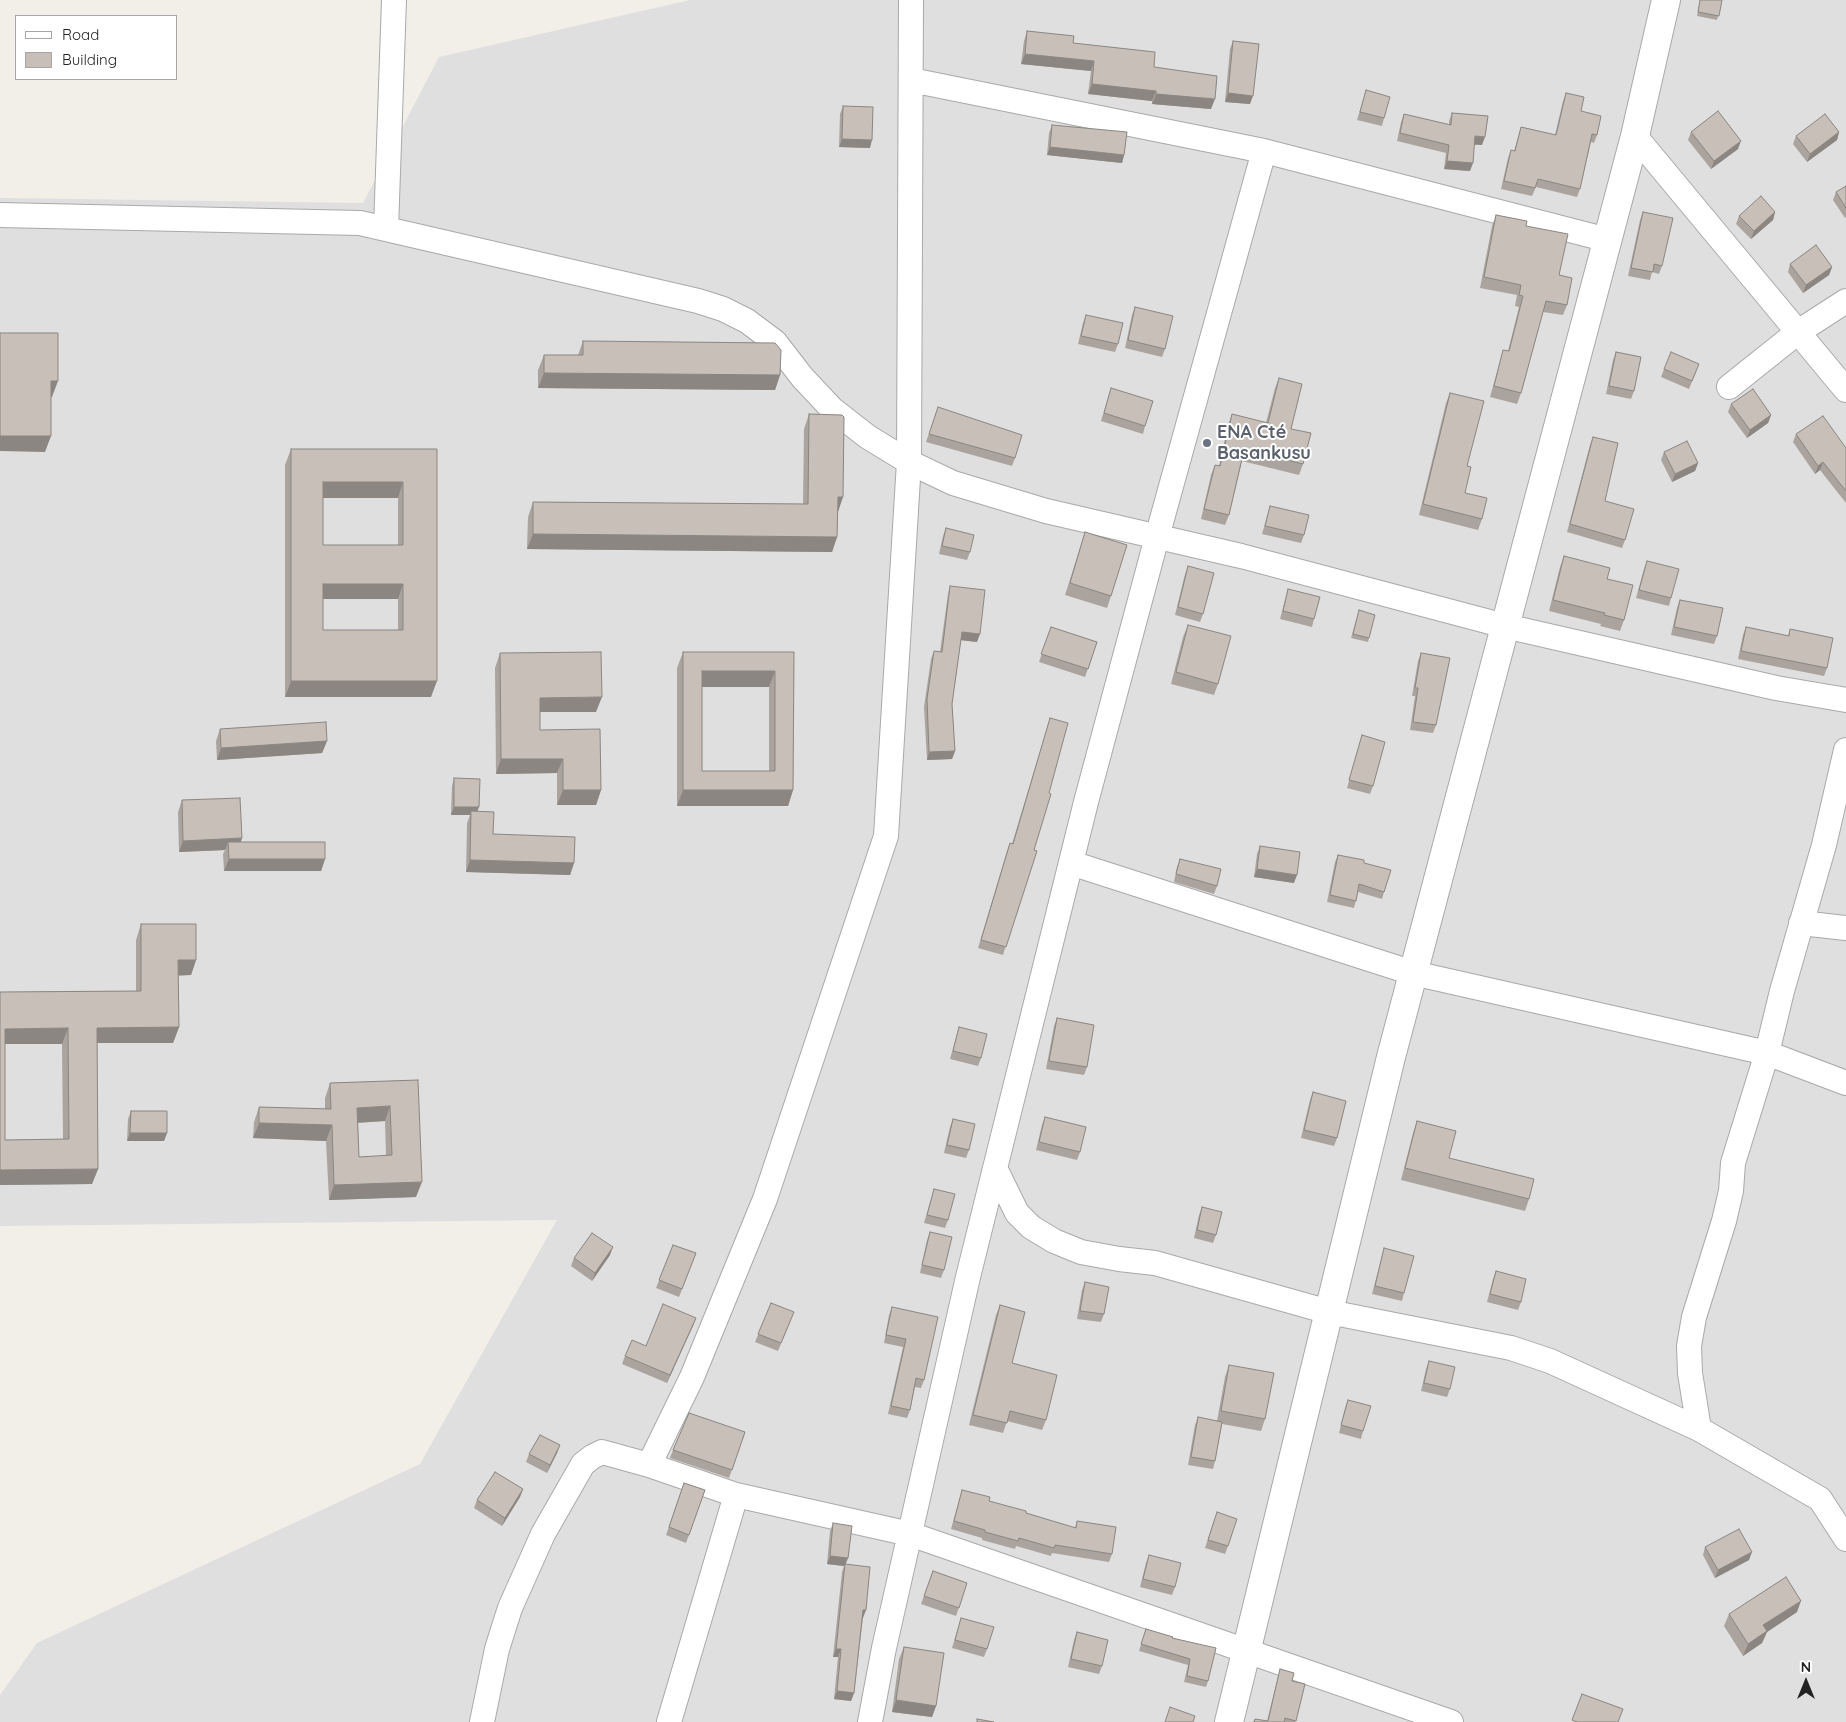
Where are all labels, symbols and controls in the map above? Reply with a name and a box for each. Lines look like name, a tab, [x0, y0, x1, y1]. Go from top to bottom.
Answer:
legend	[15, 15, 178, 80]
text: Road	[62, 25, 99, 44]
text: Building	[62, 50, 117, 69]
place label: ENA Cté Basankusu	[1217, 422, 1311, 464]
marker: ENA Cté Basankusu	[1201, 437, 1213, 449]
north arrow	[1781, 1657, 1831, 1707]
text: N	[1801, 1658, 1811, 1676]

